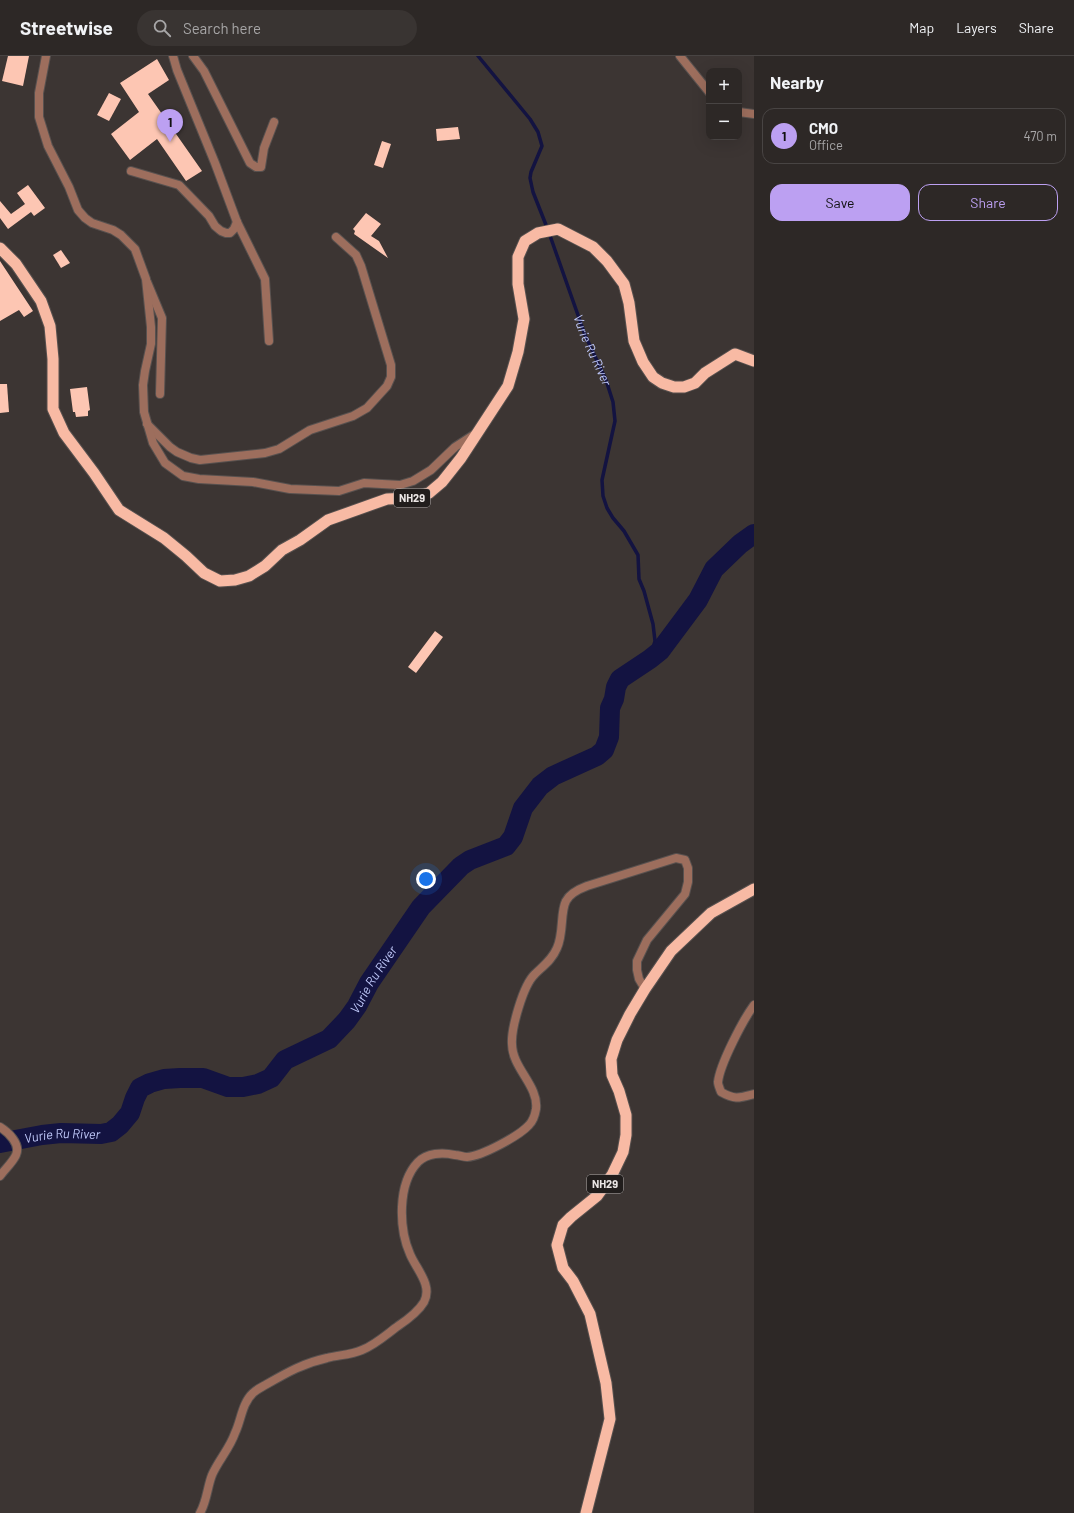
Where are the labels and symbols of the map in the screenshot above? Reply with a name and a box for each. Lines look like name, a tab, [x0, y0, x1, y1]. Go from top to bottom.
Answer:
pin: 1	[157, 109, 183, 142]
water label: Vurie Ru River	[570, 312, 615, 388]
road number: NH29	[394, 489, 430, 507]
your location	[416, 869, 436, 889]
water label: Vurie Ru River	[346, 942, 400, 1016]
water label: Vurie Ru River	[23, 1125, 101, 1146]
road number: NH29	[587, 1175, 623, 1193]

